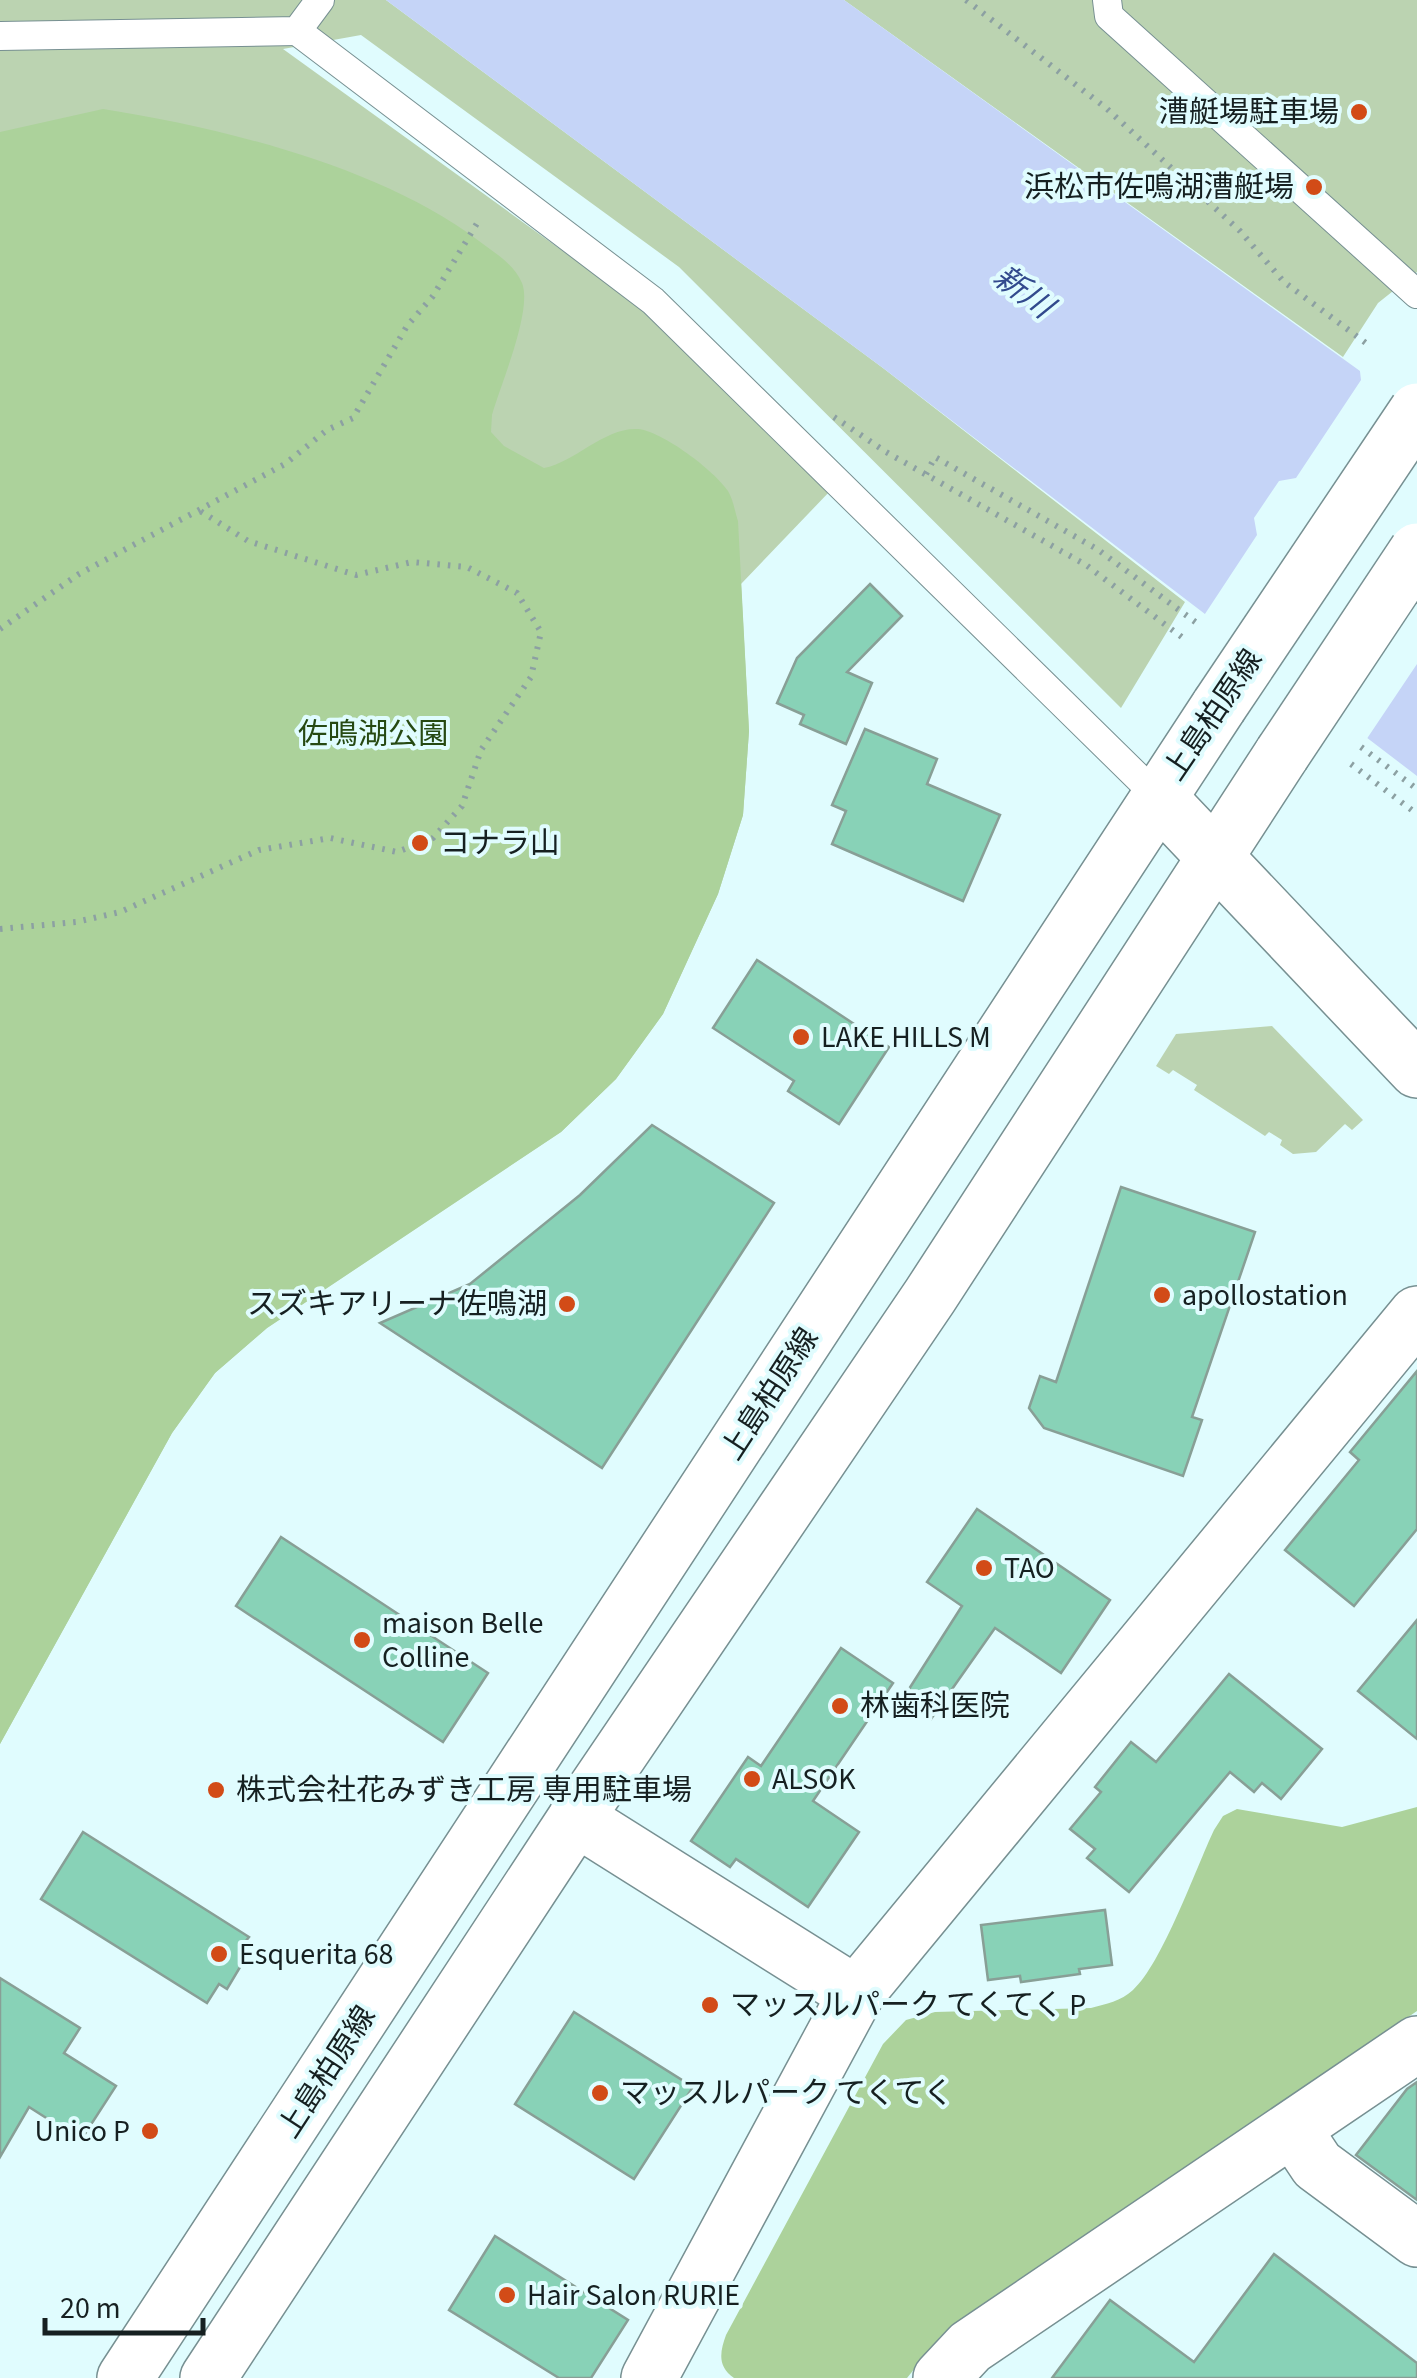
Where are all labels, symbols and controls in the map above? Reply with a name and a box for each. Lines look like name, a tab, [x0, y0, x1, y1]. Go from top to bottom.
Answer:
place label: 漕艇場駐車場	[1159, 91, 1339, 134]
marker: 漕艇場駐車場	[1348, 101, 1370, 123]
place label: 浜松市佐鳴湖漕艇場	[1024, 166, 1294, 209]
marker: 浜松市佐鳴湖漕艇場	[1303, 176, 1325, 198]
water label: 新川	[984, 254, 1065, 331]
street label: 上島柏原線	[1153, 641, 1273, 789]
park label: 佐鳴湖公園	[298, 713, 448, 756]
place label: コナラ山	[440, 822, 560, 865]
marker: コナラ山	[409, 832, 431, 854]
place label: LAKE HILLS M	[821, 1016, 991, 1059]
marker: LAKE HILLS M	[790, 1026, 812, 1048]
place label: apollostation	[1182, 1274, 1348, 1317]
place label: スズキアリーナ佐鳴湖	[247, 1283, 547, 1326]
marker: apollostation	[1151, 1284, 1173, 1306]
marker: スズキアリーナ佐鳴湖	[556, 1293, 578, 1315]
street label: 上島柏原線	[711, 1319, 829, 1469]
place label: TAO	[1004, 1547, 1055, 1590]
marker: TAO	[973, 1557, 995, 1579]
place label: maison Belle Colline	[382, 1602, 543, 1679]
marker: maison Belle Colline	[351, 1629, 373, 1651]
place label: 林歯科医院	[860, 1685, 1010, 1728]
marker: 林歯科医院	[829, 1695, 851, 1717]
place label: ALSOK	[772, 1758, 856, 1801]
marker: ALSOK	[741, 1768, 763, 1790]
place label: 株式会社花みずき工房 専用駐車場	[236, 1769, 692, 1812]
marker: 株式会社花みずき工房 専用駐車場	[205, 1779, 227, 1801]
place label: Esquerita 68	[239, 1933, 393, 1976]
marker: Esquerita 68	[208, 1943, 230, 1965]
place label: マッスルパーク てくてく P	[730, 1984, 1086, 2027]
marker: マッスルパーク てくてく P	[699, 1994, 721, 2016]
street label: 上島柏原線	[268, 1997, 386, 2147]
place label: マッスルパーク てくてく	[620, 2072, 953, 2115]
marker: マッスルパーク てくてく	[589, 2082, 611, 2104]
place label: Unico P	[35, 2110, 130, 2153]
marker: Unico P	[139, 2120, 161, 2142]
scale bar	[45, 2273, 202, 2335]
place label: Hair Salon RURIE	[527, 2274, 740, 2317]
marker: Hair Salon RURIE	[496, 2284, 518, 2306]
text: 20 m	[60, 2287, 121, 2330]

